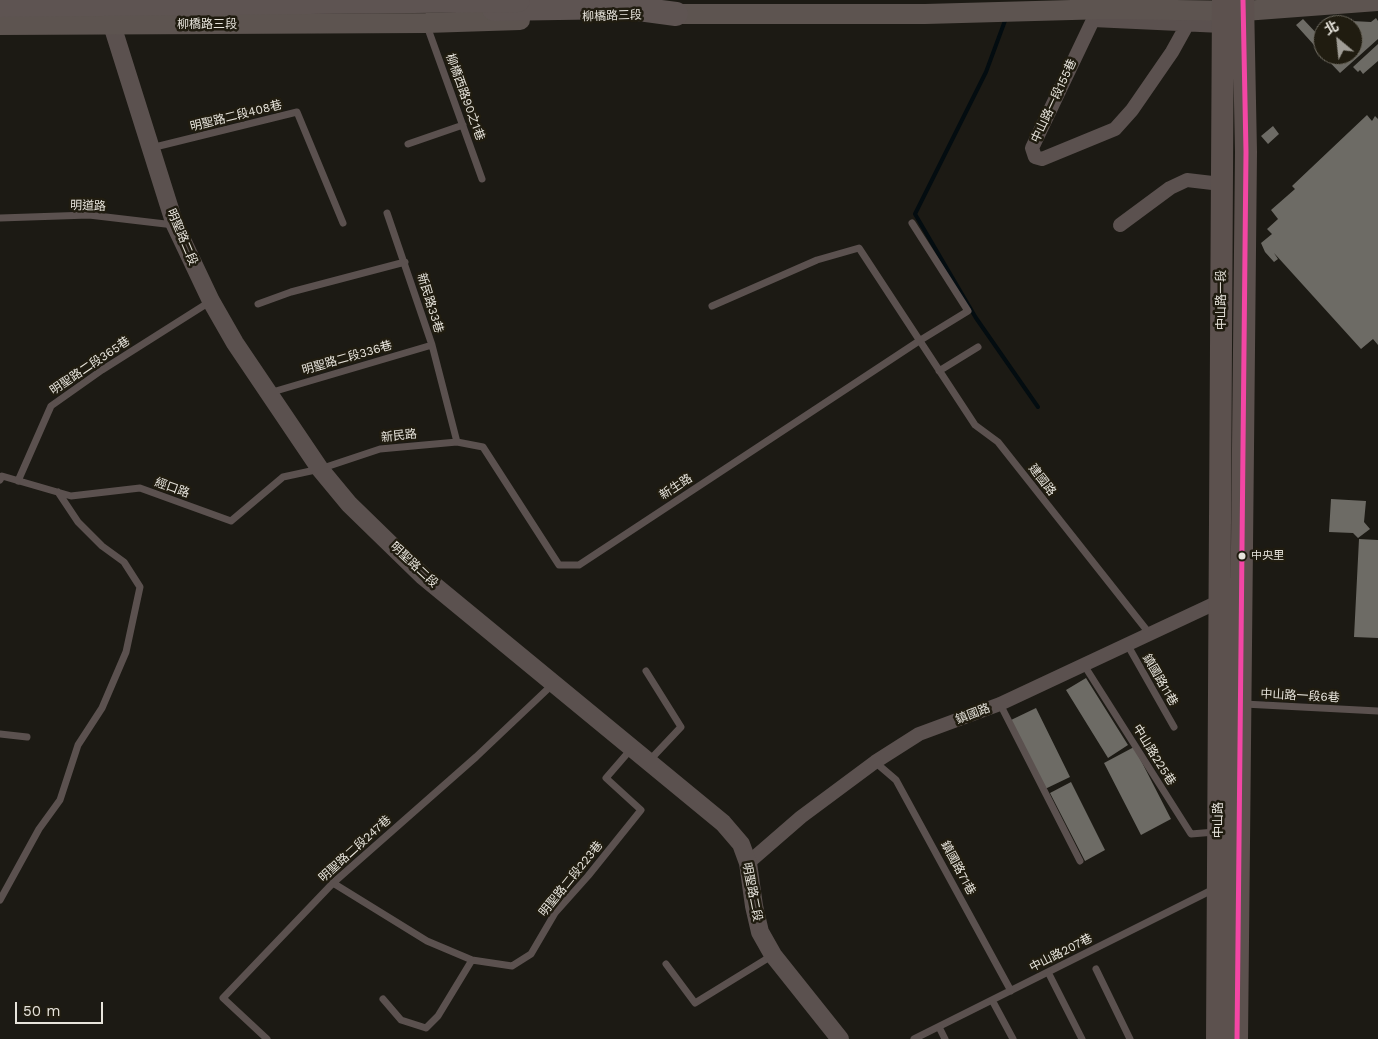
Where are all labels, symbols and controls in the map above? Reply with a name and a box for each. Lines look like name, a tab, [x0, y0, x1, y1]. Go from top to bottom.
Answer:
street label: 柳橋路三段	[582, 8, 642, 24]
north arrow	[1313, 15, 1363, 65]
street label: 柳橋路三段	[177, 17, 237, 31]
text: 北	[1321, 17, 1341, 38]
street label: 柳橋西路90之1巷	[443, 52, 487, 142]
street label: 中山路一段155巷	[1028, 57, 1080, 145]
street label: 明聖路二段408巷	[189, 98, 283, 134]
street label: 明道路	[70, 198, 106, 214]
street label: 明聖路二段	[164, 207, 200, 267]
street label: 中山路一段	[1214, 270, 1228, 330]
street label: 新民路33巷	[414, 271, 446, 335]
street label: 明聖路二段365巷	[47, 334, 133, 398]
street label: 明聖路二段336巷	[300, 338, 394, 378]
street label: 新民路	[380, 427, 418, 445]
street label: 建國路	[1025, 461, 1059, 499]
street label: 新生路	[657, 471, 695, 503]
street label: 經口路	[153, 475, 191, 501]
street label: 明聖路二段	[387, 539, 441, 591]
place label: 中央里	[1251, 549, 1284, 563]
marker: 中央里	[1237, 551, 1247, 561]
street label: 鎮國路11巷	[1139, 652, 1181, 708]
street label: 中山路一段6巷	[1260, 687, 1340, 705]
street label: 鎮國路	[954, 701, 992, 727]
street label: 中山路225巷	[1130, 722, 1178, 788]
street label: 中山路	[1211, 802, 1225, 838]
street label: 明聖路二段247巷	[316, 813, 394, 885]
street label: 明聖路二段223巷	[536, 838, 606, 920]
street label: 鎮國路71巷	[938, 838, 978, 898]
street label: 明聖路二段	[739, 861, 765, 923]
street label: 中山路207巷	[1027, 931, 1095, 975]
scale bar	[18, 992, 105, 1024]
text: 50 m	[23, 1002, 60, 1020]

